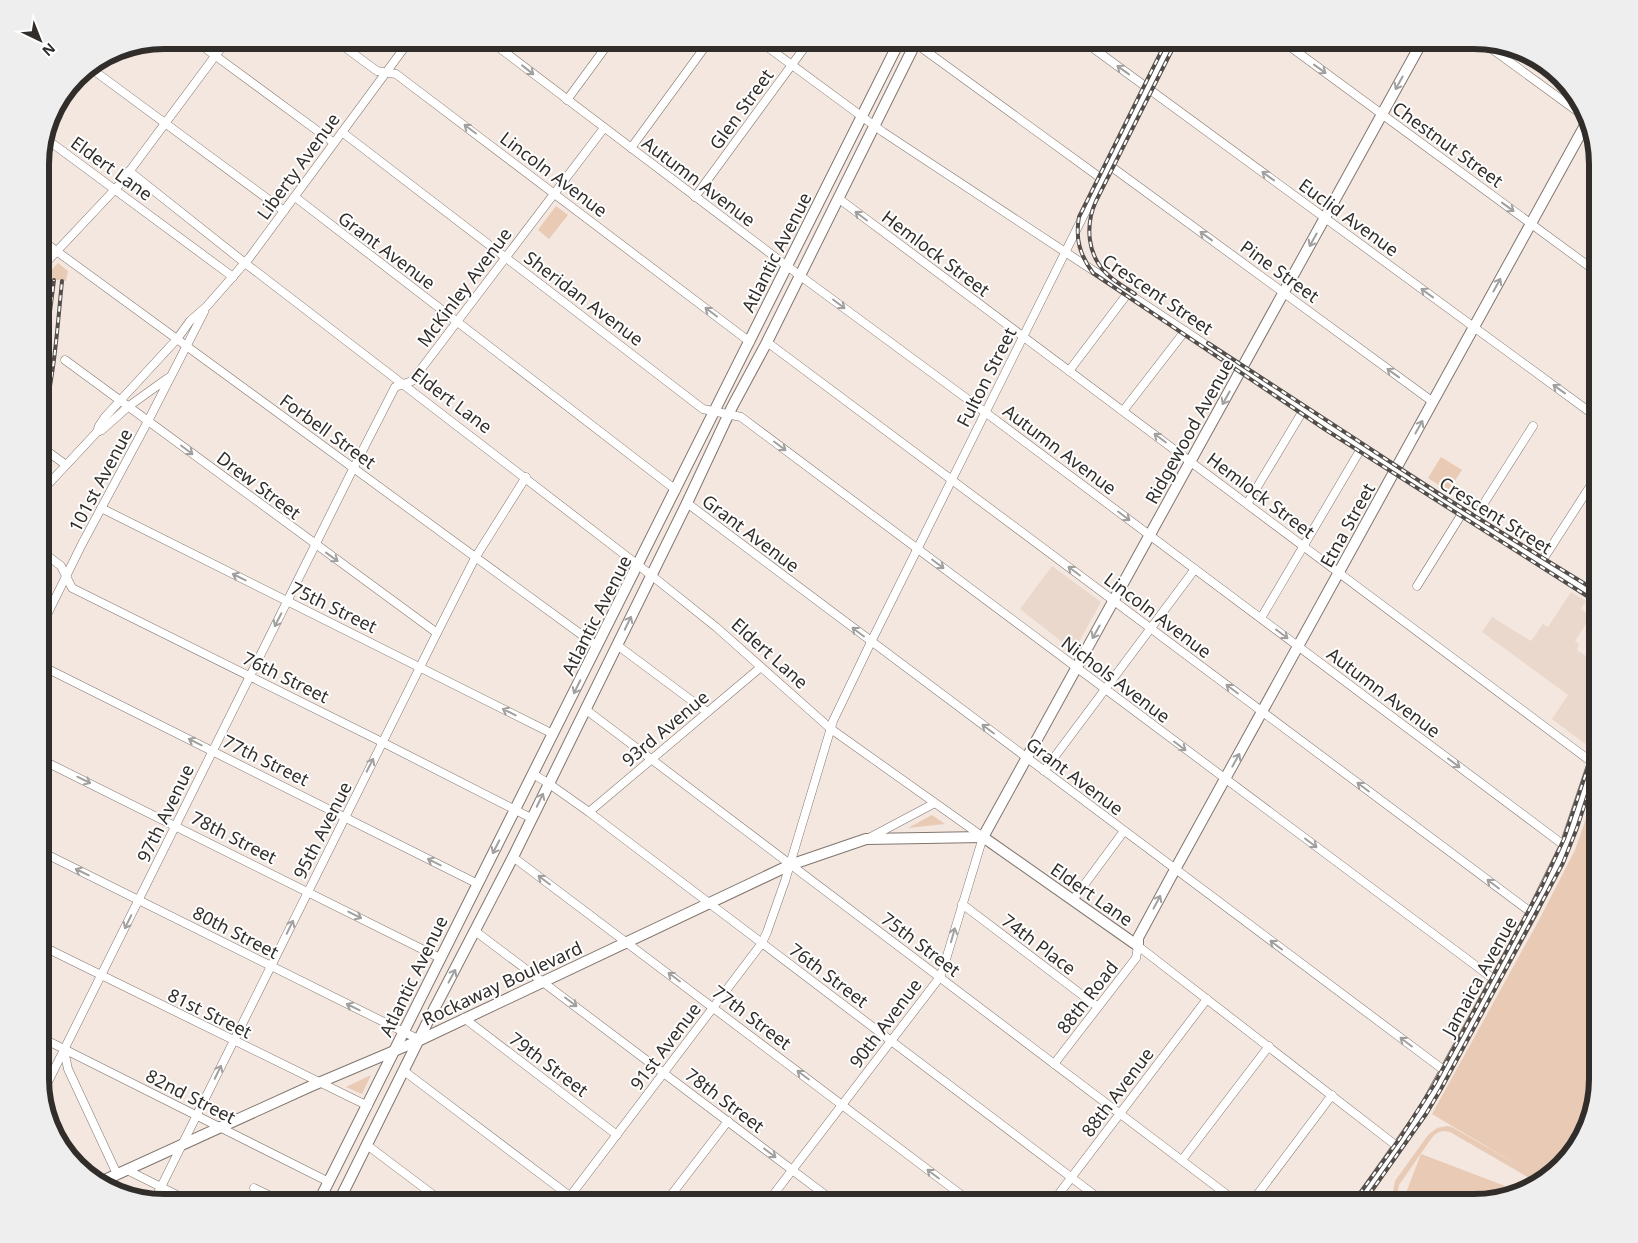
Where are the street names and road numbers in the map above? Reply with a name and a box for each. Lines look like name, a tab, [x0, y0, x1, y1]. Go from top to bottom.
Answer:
street label: Glen Street	[704, 64, 779, 154]
street label: Chestnut Street	[1388, 96, 1509, 193]
street label: Liberty Avenue	[251, 108, 345, 224]
street label: Lincoln Avenue	[496, 126, 612, 222]
street label: Eldert Lane	[66, 130, 158, 206]
street label: Autumn Avenue	[637, 130, 761, 232]
street label: Euclid Avenue	[1294, 173, 1404, 261]
street label: Atlantic Avenue	[735, 188, 817, 316]
street label: Hemlock Street	[877, 205, 995, 302]
street label: Grant Avenue	[334, 206, 440, 294]
street label: McKinley Avenue	[411, 223, 517, 351]
street label: Pine Street	[1236, 234, 1325, 308]
street label: Sheridan Avenue	[520, 245, 648, 351]
street label: Crescent Street	[1098, 248, 1218, 340]
street label: Fulton Street	[951, 323, 1022, 431]
street label: Ridgewood Avenue	[1139, 354, 1239, 508]
street label: Eldert Lane	[407, 362, 497, 438]
street label: Forbell Street	[275, 388, 381, 474]
street label: Autumn Avenue	[998, 398, 1122, 500]
street label: 101st Avenue	[63, 424, 137, 536]
street label: Drew Street	[212, 446, 306, 525]
street label: Hemlock Street	[1202, 447, 1320, 544]
street label: Crescent Street	[1435, 471, 1557, 560]
street label: Etna Street	[1314, 478, 1380, 571]
street label: Grant Avenue	[698, 489, 804, 577]
street label: Atlantic Avenue	[555, 551, 637, 679]
street label: Lincoln Avenue	[1100, 567, 1216, 663]
street label: 75th Street	[287, 576, 382, 638]
street label: Eldert Lane	[727, 612, 813, 694]
street label: Nichols Avenue	[1057, 630, 1175, 728]
street label: Autumn Avenue	[1322, 641, 1446, 743]
street label: 76th Street	[239, 646, 334, 708]
street label: 93rd Avenue	[616, 685, 714, 771]
street label: 77th Street	[219, 729, 314, 791]
street label: Grant Avenue	[1022, 732, 1128, 820]
street label: 97th Avenue	[131, 760, 199, 866]
street label: 95th Avenue	[287, 777, 357, 883]
street label: 78th Street	[187, 805, 281, 869]
street label: Eldert Lane	[1046, 857, 1138, 931]
street label: 80th Street	[189, 900, 283, 964]
street label: 75th Street	[877, 906, 966, 982]
street label: 74th Place	[997, 908, 1081, 980]
street label: Atlantic Avenue	[373, 912, 453, 1040]
street label: Jamaica Avenue	[1435, 912, 1522, 1042]
street label: Rockaway Boulevard	[418, 935, 586, 1031]
street label: 76th Street	[785, 937, 874, 1013]
street label: 88th Road	[1051, 956, 1123, 1038]
street label: 90th Avenue	[843, 973, 927, 1073]
street label: 77th Street	[708, 979, 797, 1055]
street label: 81st Street	[164, 982, 256, 1044]
street label: 91st Avenue	[624, 997, 706, 1095]
street label: 79th Street	[505, 1026, 594, 1102]
street label: 88th Avenue	[1075, 1042, 1159, 1142]
street label: 78th Street	[681, 1062, 770, 1138]
street label: 82nd Street	[142, 1063, 240, 1129]

